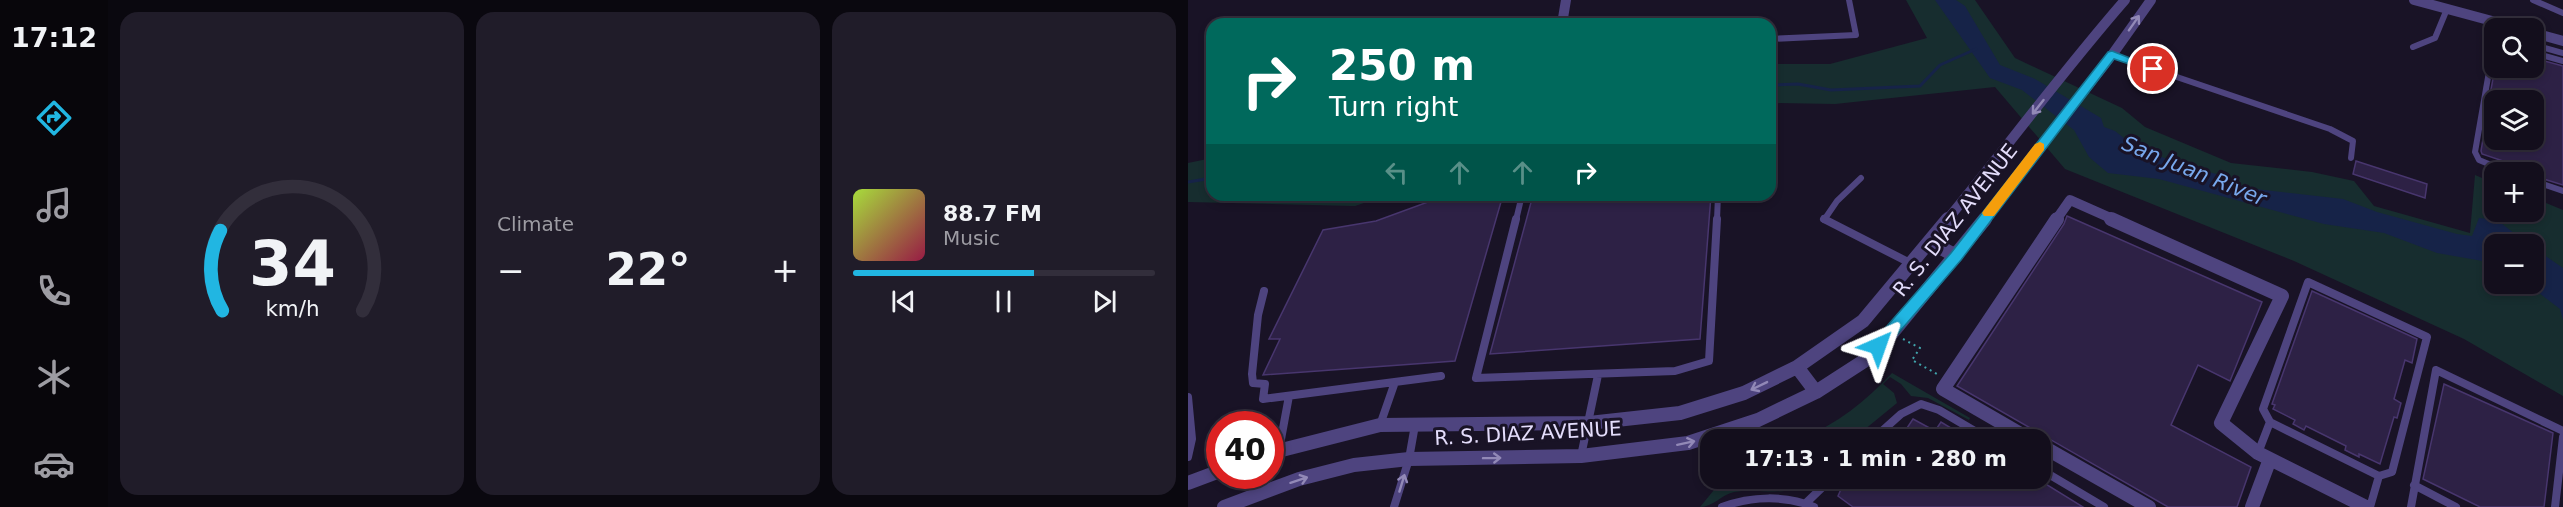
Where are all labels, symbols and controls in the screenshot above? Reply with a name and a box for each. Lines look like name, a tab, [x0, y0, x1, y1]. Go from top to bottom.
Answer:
one-way arrow	[2128, 16, 2140, 32]
map controls	[2484, 18, 2544, 294]
button: search	[2484, 18, 2544, 78]
text: 17:12	[11, 22, 97, 53]
text: 250 m	[1329, 41, 1475, 90]
icon: right	[1230, 42, 1308, 120]
pin	[2127, 43, 2178, 94]
icon: arrive	[2136, 52, 2169, 85]
button: layers	[2484, 90, 2544, 150]
text: Turn right	[1329, 91, 1458, 122]
icon: directions	[33, 97, 75, 139]
one-way arrow	[2032, 99, 2045, 115]
water label: San Juan River	[2119, 131, 2271, 211]
street label: R. S. DIAZ AVENUE	[1888, 139, 2022, 301]
icon: left	[1380, 156, 1413, 189]
icon: ahead	[1443, 156, 1476, 189]
icon: ahead	[1506, 156, 1539, 189]
icon: right	[1569, 156, 1602, 189]
button: +	[2484, 162, 2544, 222]
icon: music	[33, 184, 75, 226]
text: 88.7 FM	[943, 201, 1042, 226]
text: Climate	[497, 212, 574, 236]
text: Music	[943, 226, 1000, 250]
text: 34	[249, 227, 335, 300]
button: −	[2484, 234, 2544, 294]
text: 22°	[605, 243, 691, 296]
text: −	[497, 251, 525, 290]
text: +	[771, 251, 799, 290]
icon: phone	[33, 270, 75, 312]
icon: previous	[887, 285, 920, 318]
icon: pause	[987, 285, 1020, 318]
icon: next	[1088, 285, 1121, 318]
text: km/h	[265, 296, 319, 321]
position arrow	[1846, 314, 1910, 378]
icon: climate	[33, 356, 75, 398]
one-way arrow	[1751, 380, 1768, 392]
speed limit sign: 40	[1206, 411, 1284, 489]
street label: R. S. DIAZ AVENUE	[1434, 416, 1622, 450]
one-way arrow	[1676, 436, 1695, 448]
icon: car	[33, 443, 75, 485]
text: 17:13 · 1 min · 280 m	[1744, 446, 2007, 471]
one-way arrow	[1481, 452, 1501, 463]
one-way arrow	[1289, 473, 1308, 484]
one-way arrow	[1397, 474, 1408, 493]

